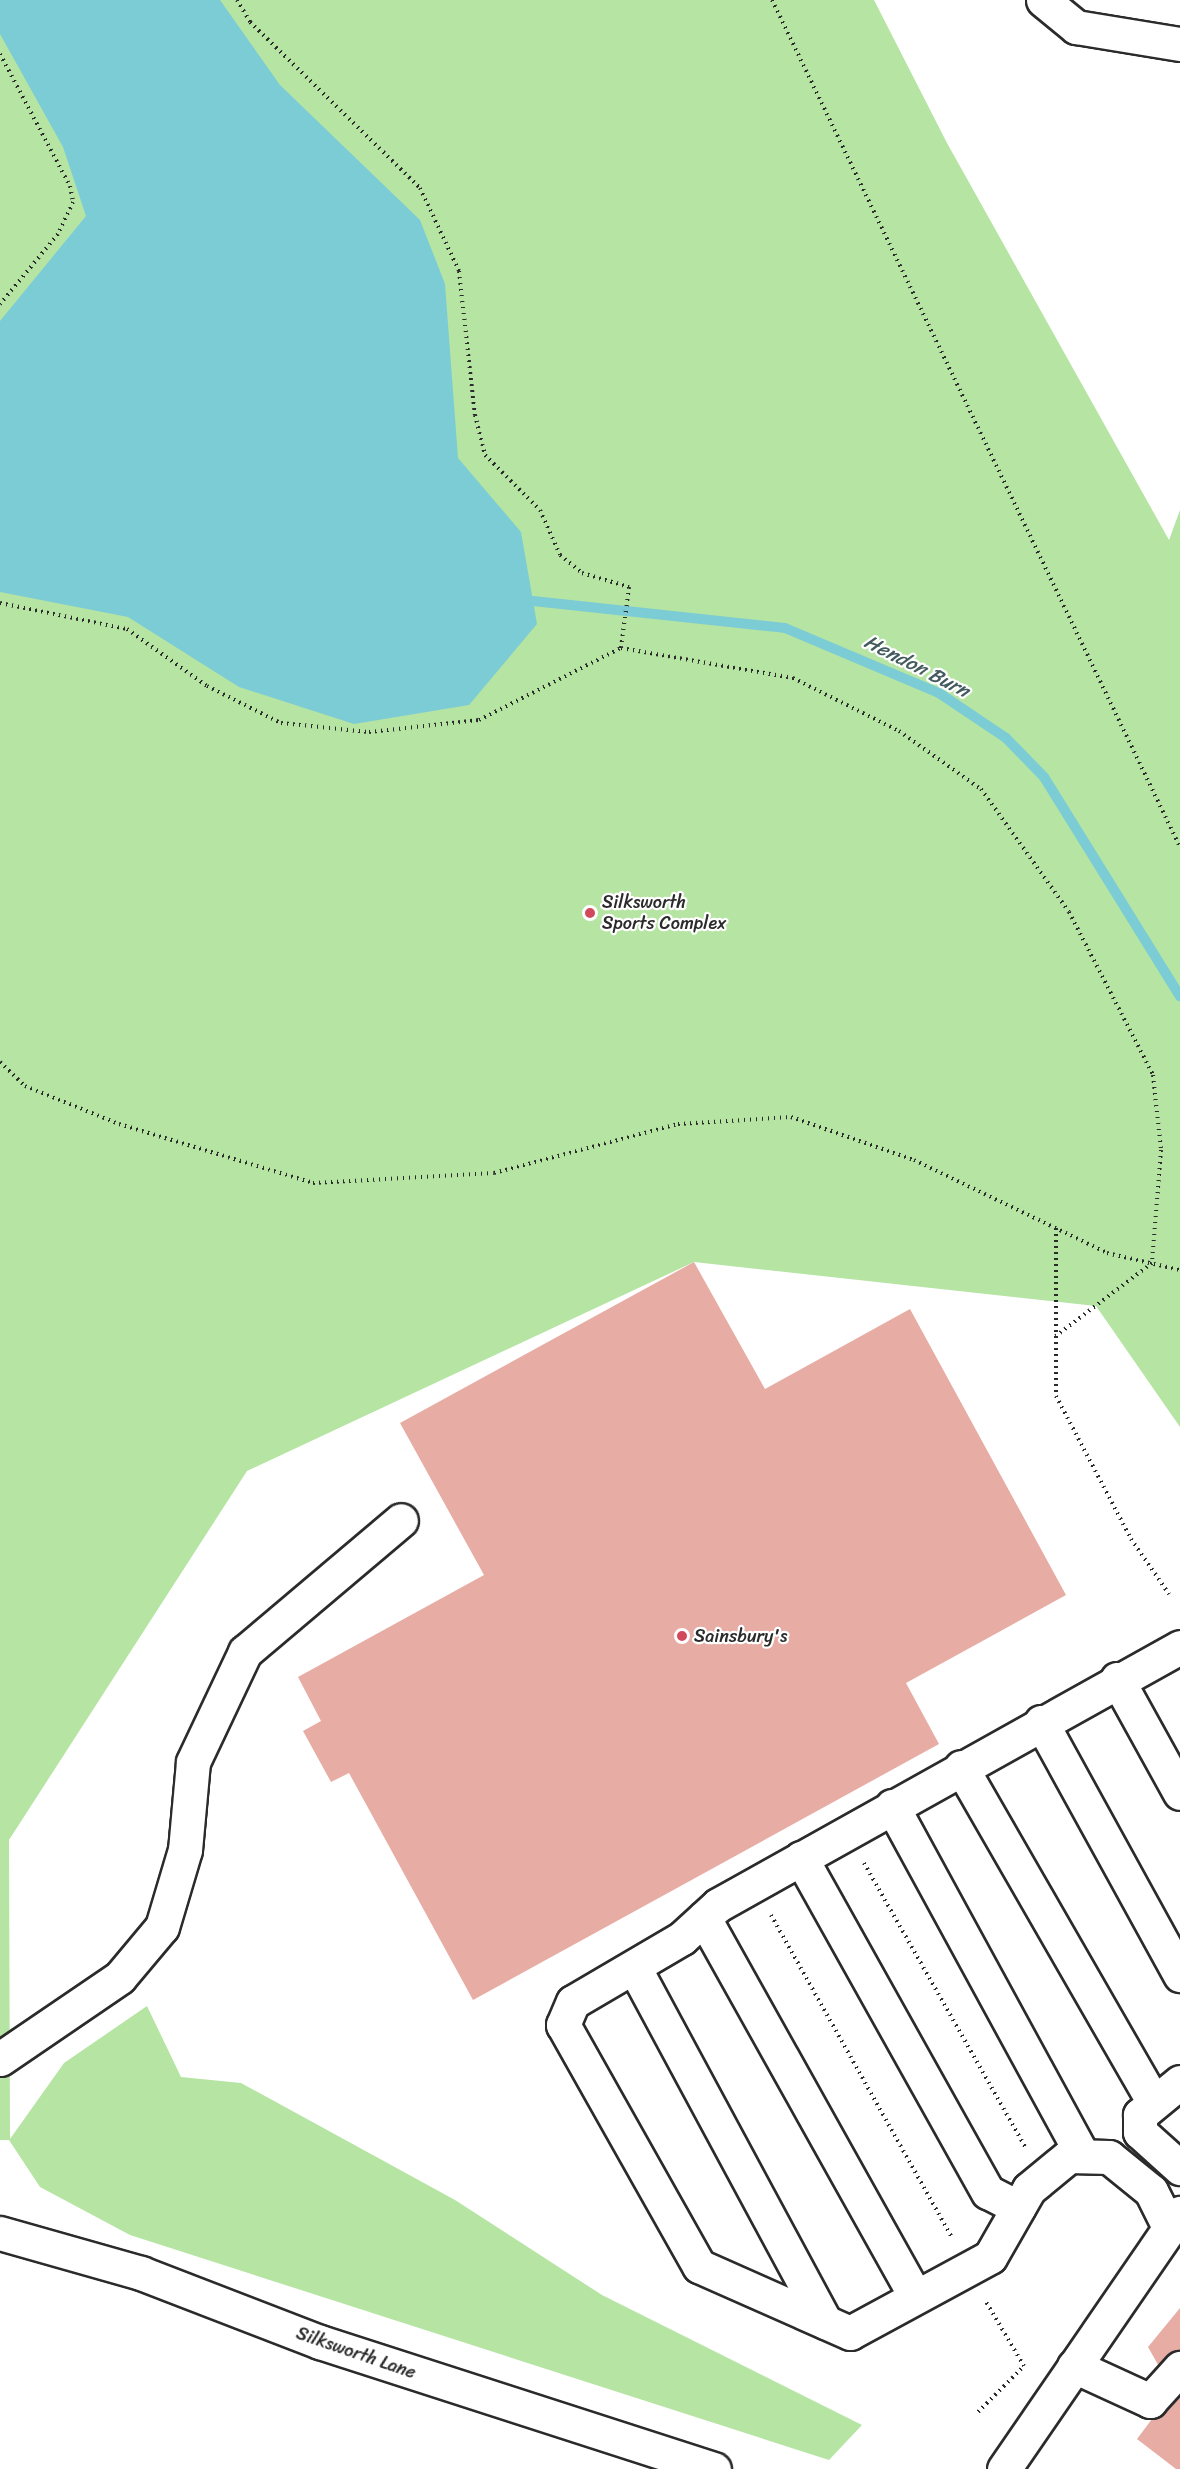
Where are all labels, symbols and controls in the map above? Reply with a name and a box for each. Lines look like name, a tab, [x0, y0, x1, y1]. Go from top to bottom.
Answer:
water label: Hendon Burn	[861, 629, 973, 703]
place label: Silksworth Sports Complex	[602, 892, 727, 934]
marker: Silksworth Sports Complex	[583, 906, 597, 920]
place label: Sainsbury's	[694, 1625, 787, 1647]
marker: Sainsbury's	[675, 1629, 689, 1643]
street label: Silksworth Lane	[293, 2322, 419, 2384]

